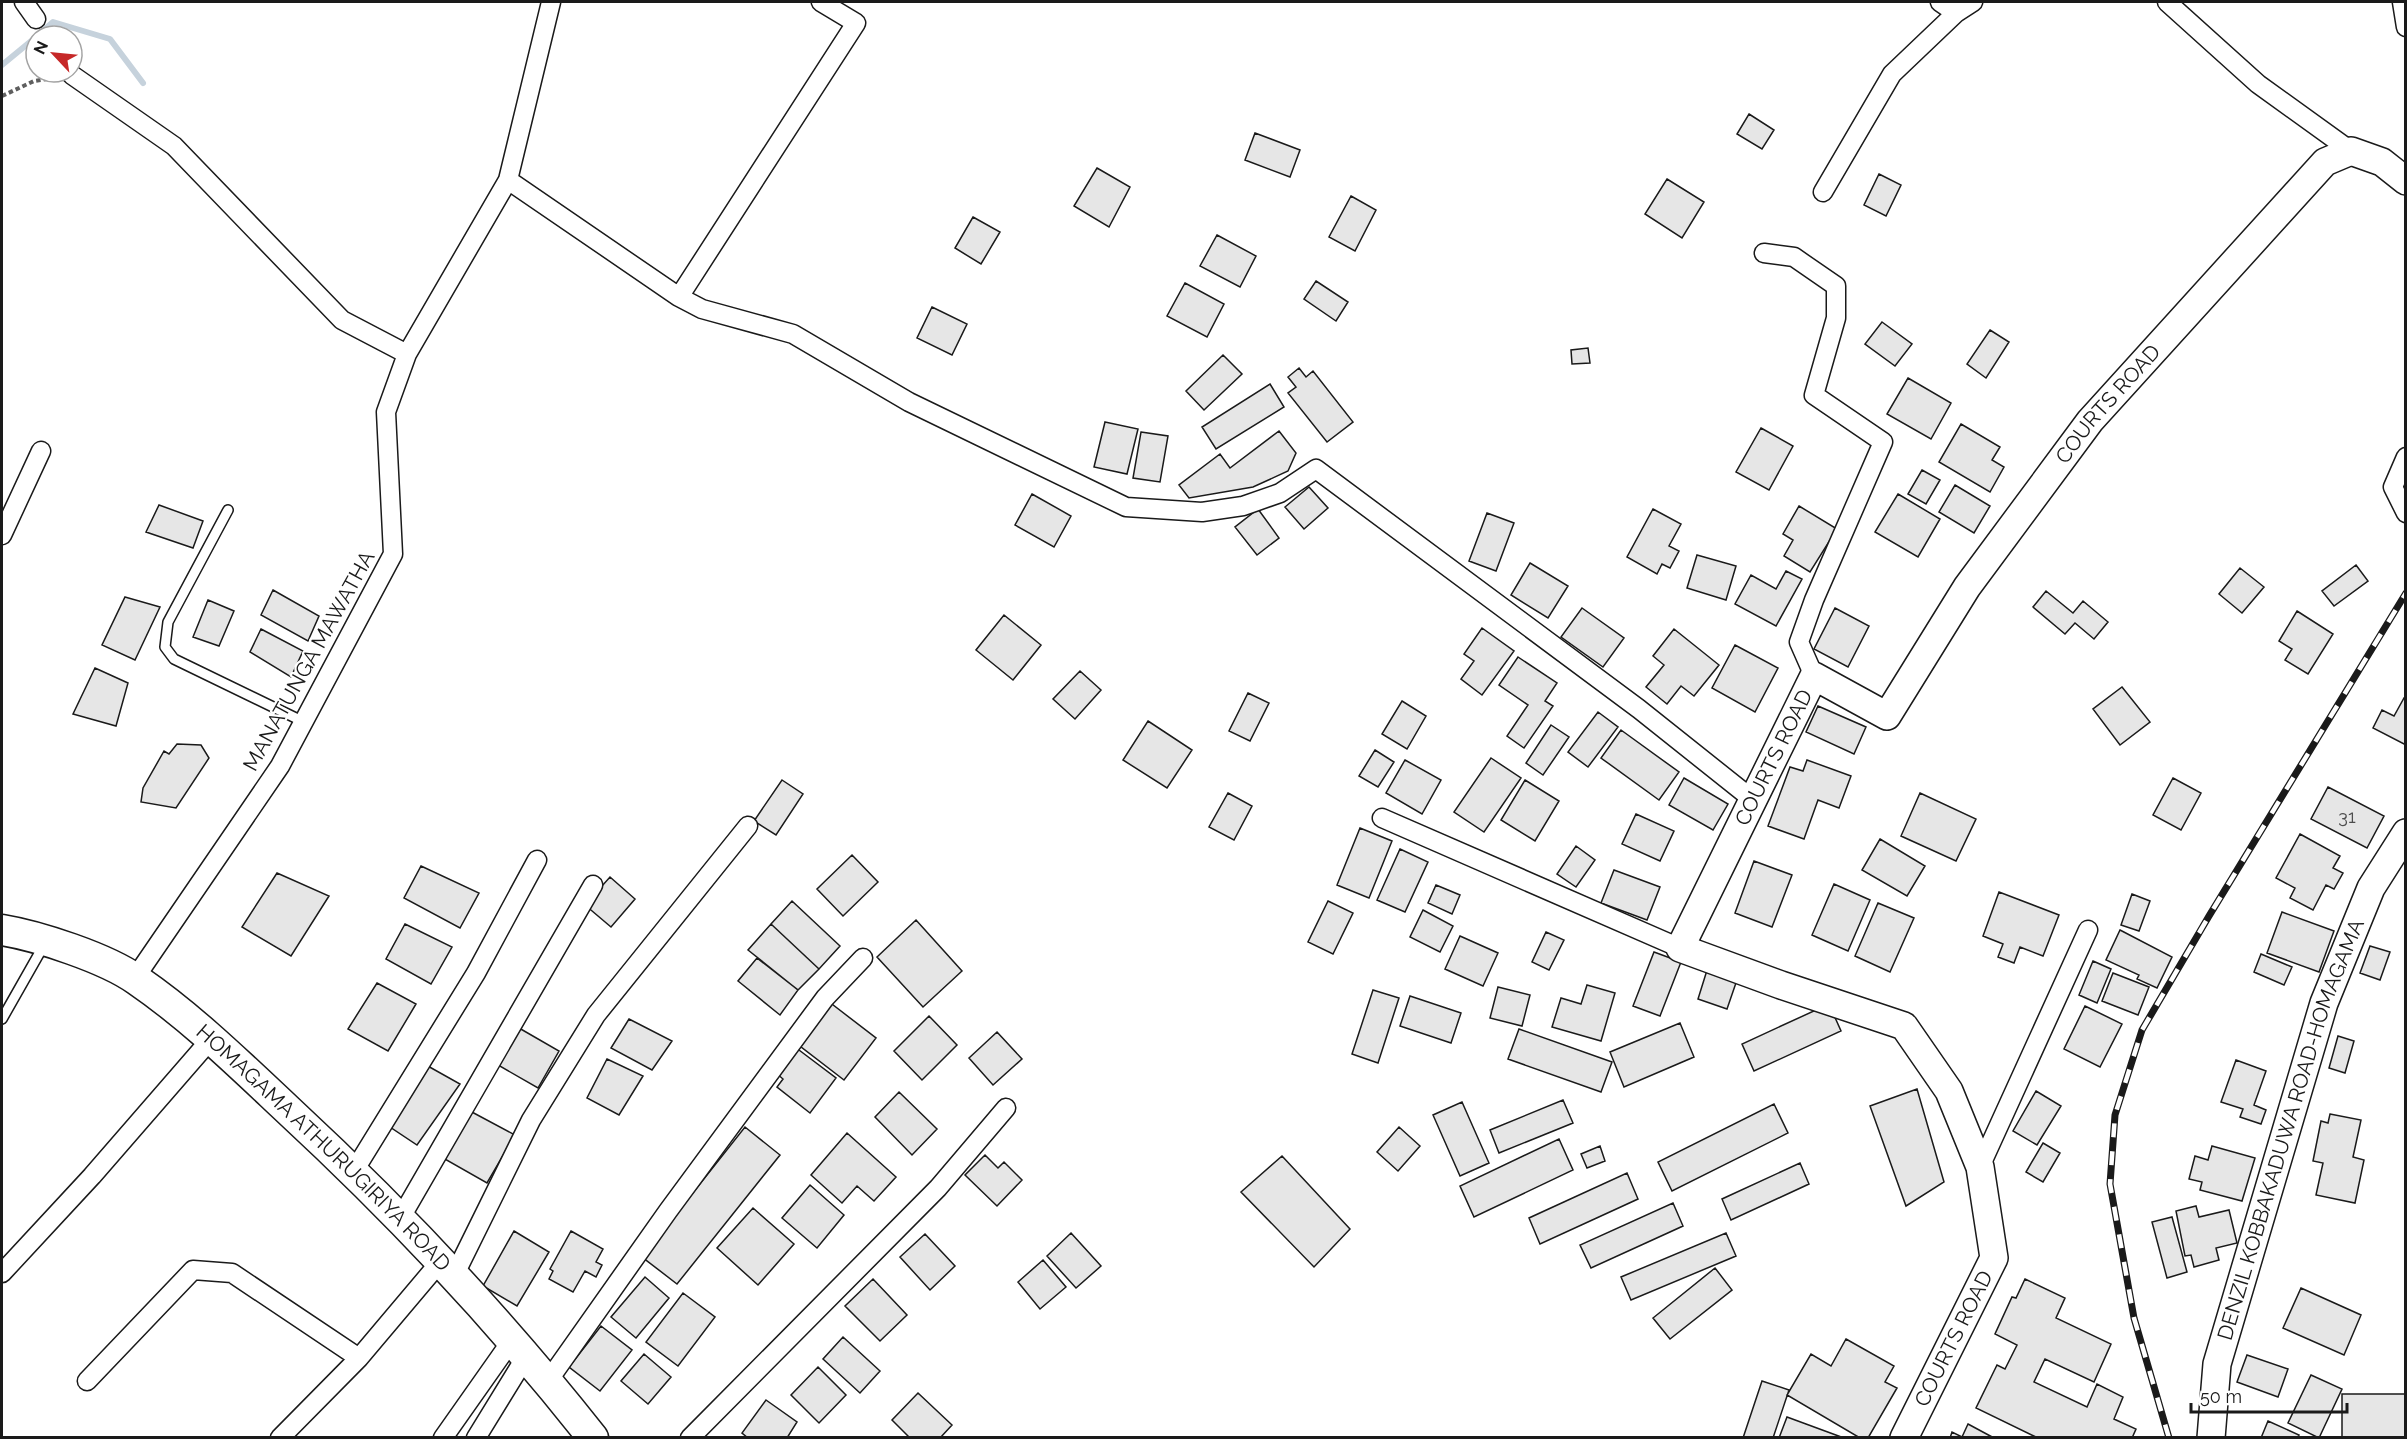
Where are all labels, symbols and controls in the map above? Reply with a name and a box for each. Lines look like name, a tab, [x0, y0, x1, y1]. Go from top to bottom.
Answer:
north arrow	[24, 24, 84, 84]
text: N	[30, 38, 52, 57]
street label: COURTS ROAD	[2050, 339, 2165, 468]
street label: MANATUNGA MAWATHA	[238, 546, 380, 775]
street label: COURTS ROAD	[1729, 685, 1817, 829]
house number: 31	[2338, 806, 2356, 827]
street label: DENZIL KOBBAKADUWA ROAD-HOMAGAMA	[2212, 915, 2369, 1343]
street label: HOMAGAMA ATHURUGIRIYA ROAD	[192, 1019, 456, 1276]
street label: COURTS ROAD	[1909, 1266, 1998, 1411]
scale bar	[2191, 1376, 2347, 1414]
text: 50 m	[2200, 1386, 2242, 1407]

